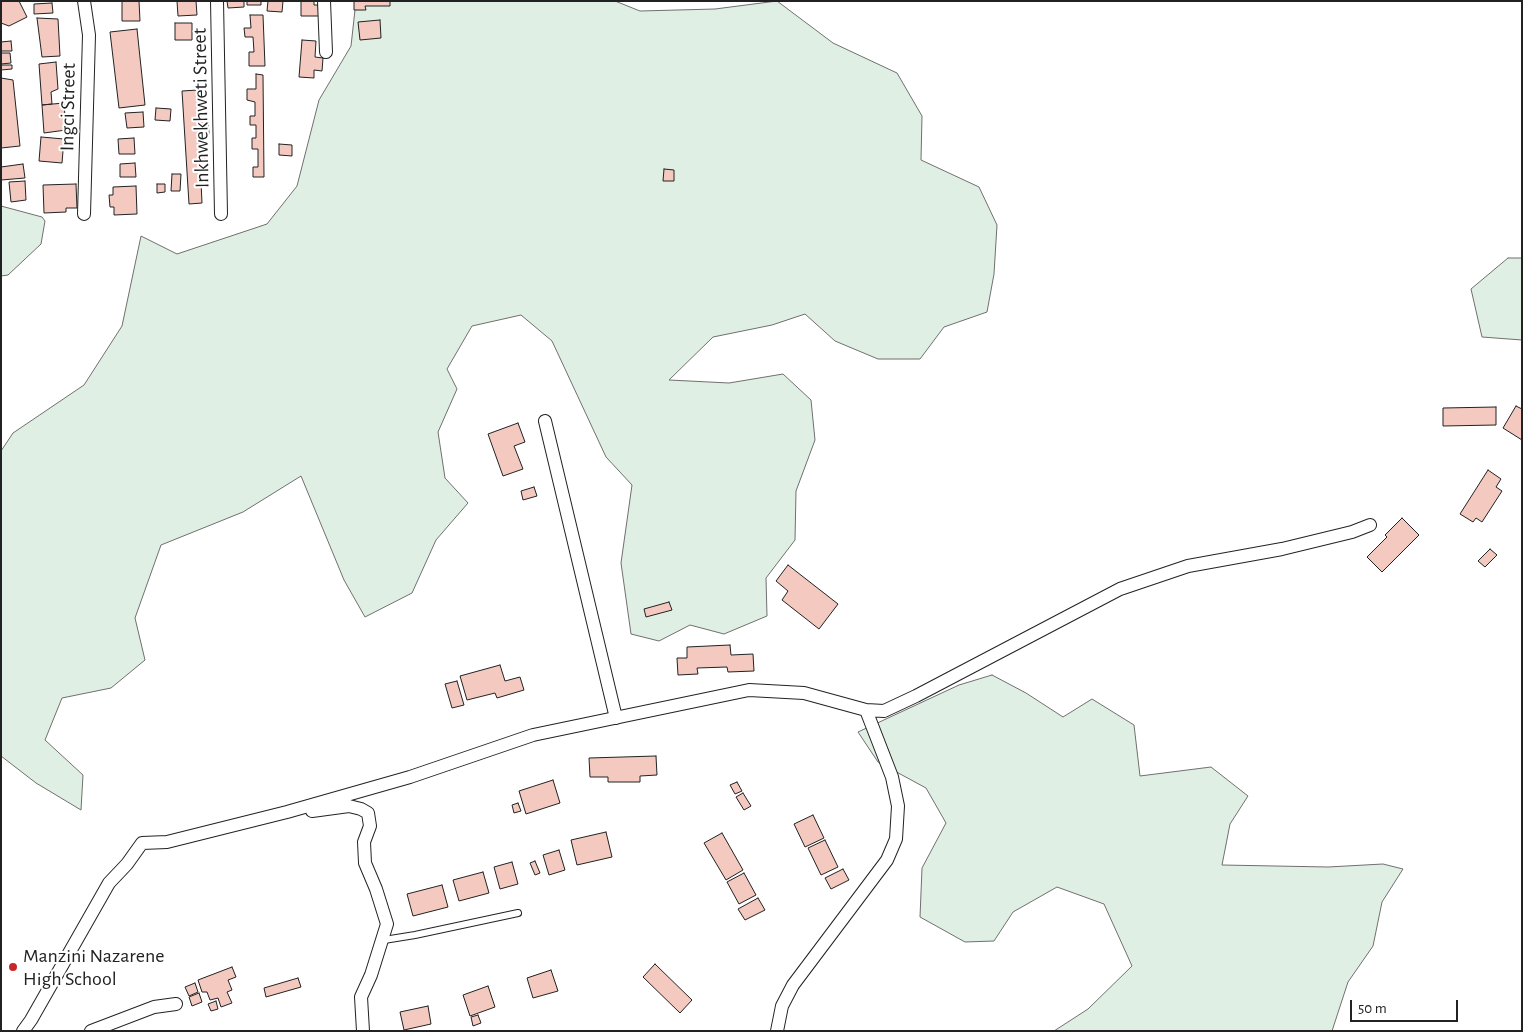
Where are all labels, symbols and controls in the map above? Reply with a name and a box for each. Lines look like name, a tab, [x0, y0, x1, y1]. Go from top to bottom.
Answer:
street label: Inkhwekhweti Street	[188, 28, 214, 188]
street label: Ingci Street	[55, 63, 81, 151]
place label: Manzini Nazarene High School	[23, 944, 164, 991]
marker: Manzini Nazarene High School	[7, 961, 19, 973]
scale bar	[1353, 990, 1460, 1022]
text: 50 m	[1358, 1001, 1387, 1016]

